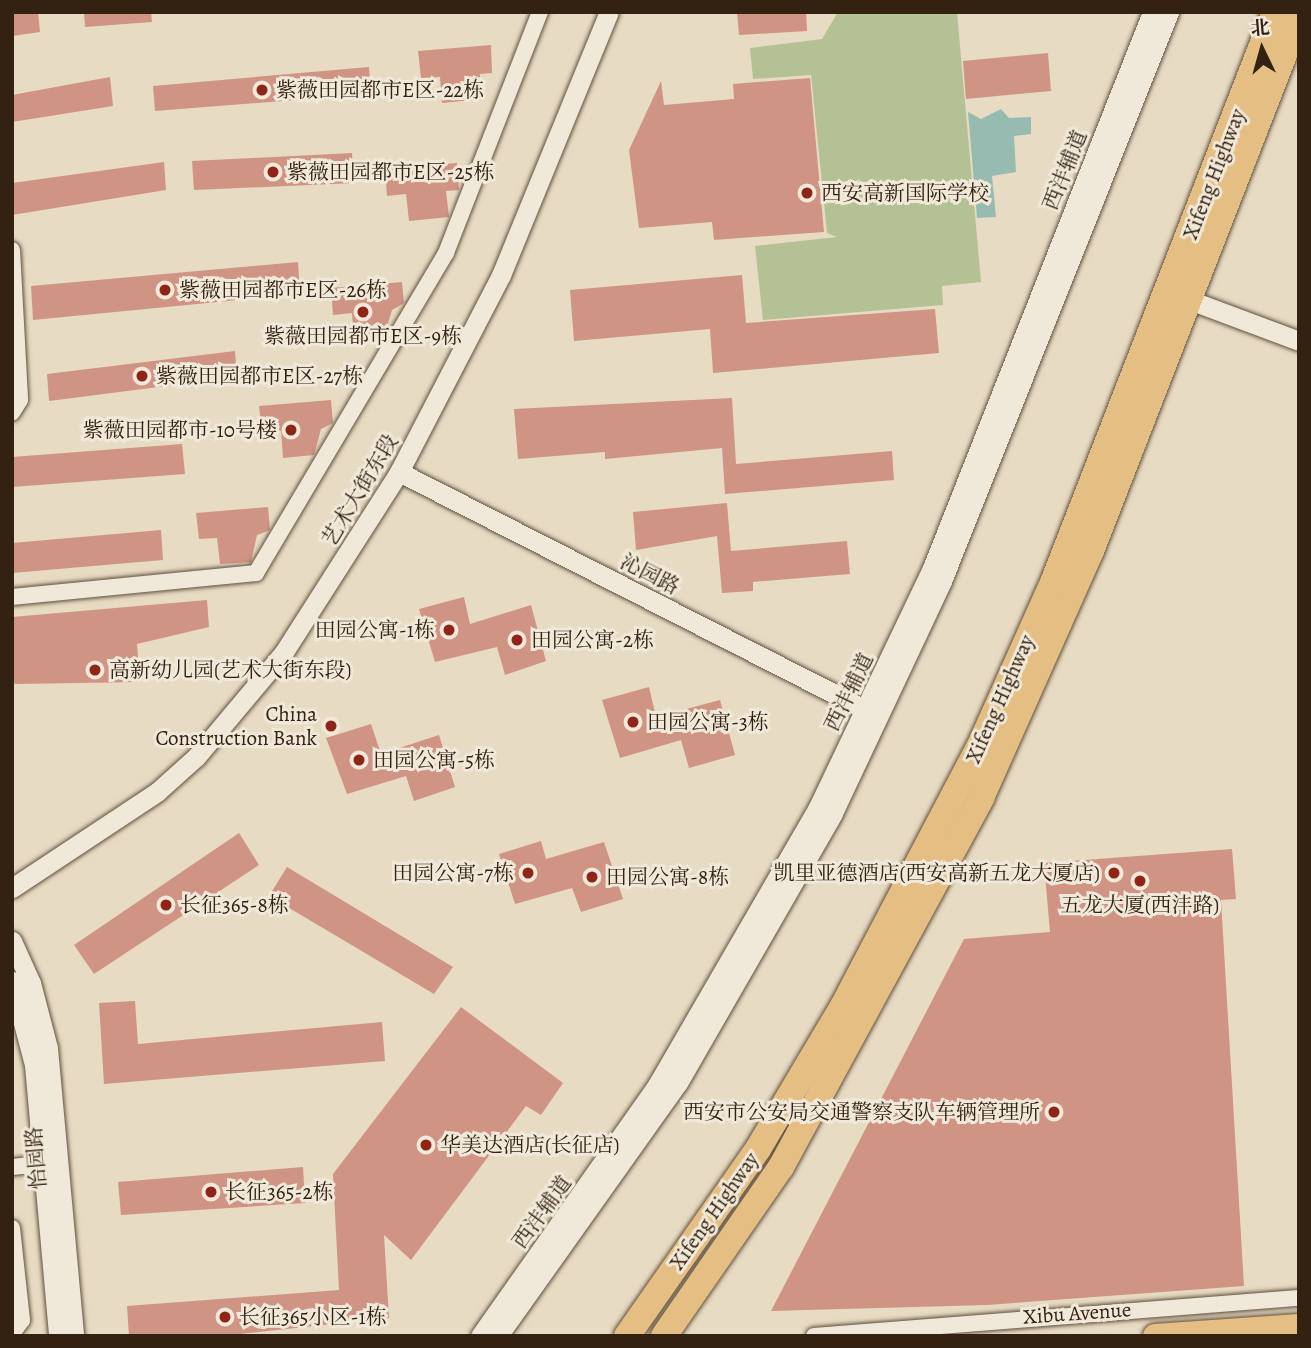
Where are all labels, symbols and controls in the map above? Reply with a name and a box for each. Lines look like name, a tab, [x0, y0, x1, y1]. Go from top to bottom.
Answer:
north arrow	[1227, 14, 1297, 84]
text: 北	[1250, 14, 1271, 42]
place label: 紫薇田园都市E区-22栋	[276, 77, 484, 103]
marker: 紫薇田园都市E区-22栋	[254, 82, 270, 98]
street label: Xifeng Highway	[1178, 105, 1250, 243]
street label: 西沣辅道	[1038, 126, 1092, 214]
place label: 紫薇田园都市E区-25栋	[287, 159, 494, 185]
marker: 紫薇田园都市E区-25栋	[265, 164, 281, 180]
place label: 西安高新国际学校	[821, 180, 989, 206]
marker: 西安高新国际学校	[799, 185, 815, 201]
place label: 紫薇田园都市E区-26栋	[179, 277, 387, 303]
marker: 紫薇田园都市E区-26栋	[157, 282, 173, 298]
marker: 紫薇田园都市E区-9栋	[355, 304, 371, 320]
place label: 紫薇田园都市E区-9栋	[264, 323, 462, 349]
place label: 紫薇田园都市E区-27栋	[156, 363, 363, 389]
marker: 紫薇田园都市E区-27栋	[134, 368, 150, 384]
place label: 紫薇田园都市-10号楼	[83, 417, 277, 443]
marker: 紫薇田园都市-10号楼	[283, 422, 299, 438]
street label: 艺术大街东段	[317, 430, 403, 550]
street label: 沁园路	[616, 548, 684, 600]
place label: 田园公寓-1栋	[315, 617, 435, 643]
marker: 田园公寓-1栋	[441, 622, 457, 638]
place label: 田园公寓-2栋	[531, 627, 654, 653]
street label: Xifeng Highway	[960, 631, 1040, 767]
marker: 田园公寓-2栋	[509, 632, 525, 648]
street label: 西沣辅道	[819, 649, 879, 735]
place label: 高新幼儿园(艺术大街东段)	[109, 657, 352, 683]
marker: 高新幼儿园(艺术大街东段)	[87, 662, 103, 678]
place label: China Construction Bank	[155, 701, 317, 751]
place label: 田园公寓-3栋	[647, 709, 769, 735]
marker: 田园公寓-3栋	[625, 714, 641, 730]
marker: China Construction Bank	[323, 718, 339, 734]
place label: 田园公寓-5栋	[373, 747, 495, 773]
marker: 田园公寓-5栋	[351, 752, 367, 768]
place label: 田园公寓-7栋	[392, 860, 514, 886]
place label: 凯里亚德酒店(西安高新五龙大厦店)	[773, 860, 1100, 886]
place label: 田园公寓-8栋	[606, 864, 729, 890]
marker: 田园公寓-7栋	[520, 865, 536, 881]
marker: 凯里亚德酒店(西安高新五龙大厦店)	[1106, 865, 1122, 881]
marker: 田园公寓-8栋	[584, 869, 600, 885]
marker: 五龙大厦(西沣路)	[1132, 873, 1148, 889]
place label: 长征365-8栋	[180, 892, 289, 918]
place label: 五龙大厦(西沣路)	[1061, 892, 1219, 918]
marker: 长征365-8栋	[158, 897, 174, 913]
place label: 西安市公安局交通警察支队车辆管理所	[683, 1099, 1040, 1125]
marker: 西安市公安局交通警察支队车辆管理所	[1046, 1104, 1062, 1120]
street label: 怡园路	[21, 1126, 51, 1190]
place label: 华美达酒店(长征店)	[440, 1132, 620, 1158]
marker: 华美达酒店(长征店)	[418, 1137, 434, 1153]
street label: Xifeng Highway	[664, 1147, 764, 1275]
street label: 西沣辅道	[507, 1171, 577, 1253]
place label: 长征365-2栋	[225, 1179, 333, 1205]
marker: 长征365-2栋	[203, 1184, 219, 1200]
street label: Xibu Avenue	[1022, 1297, 1132, 1329]
place label: 长征365小区-1栋	[239, 1304, 387, 1330]
marker: 长征365小区-1栋	[217, 1309, 233, 1325]

